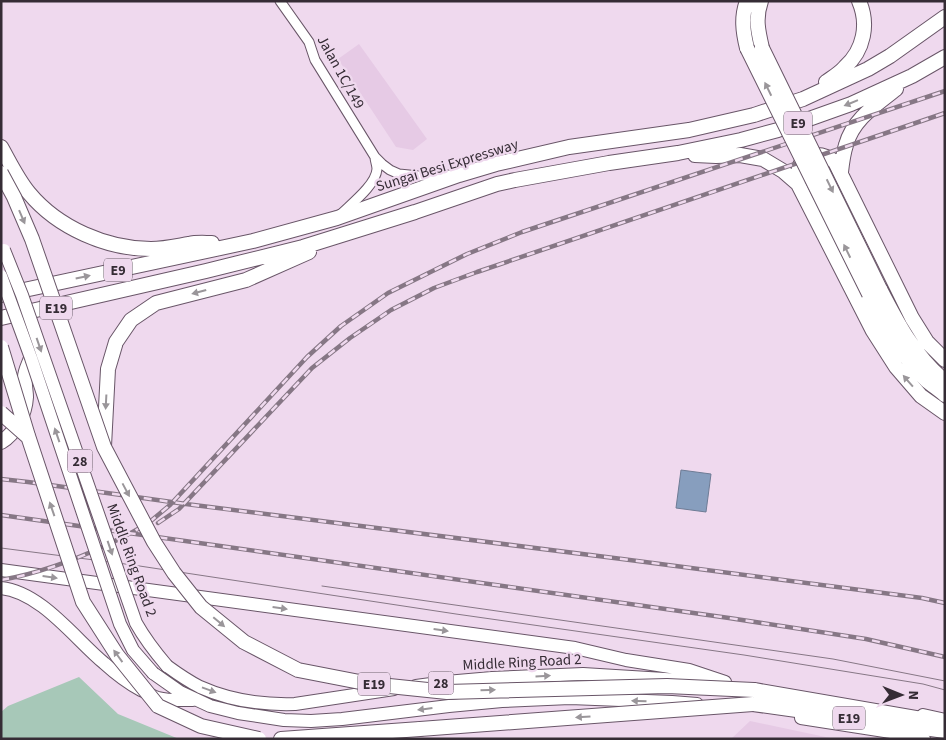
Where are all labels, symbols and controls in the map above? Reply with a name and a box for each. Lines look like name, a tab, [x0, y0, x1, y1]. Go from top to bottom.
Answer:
street label: Jalan 1C/149	[312, 32, 369, 113]
one-way arrow	[764, 82, 772, 96]
one-way arrow	[843, 99, 858, 107]
road number: E9	[784, 112, 812, 134]
street label: Sungai Besi Expressway	[373, 134, 521, 197]
one-way arrow	[826, 179, 834, 193]
one-way arrow	[19, 210, 27, 224]
one-way arrow	[843, 243, 852, 258]
road number: E9	[104, 258, 132, 282]
one-way arrow	[76, 273, 91, 281]
one-way arrow	[191, 288, 206, 296]
road number: E19	[40, 296, 72, 320]
one-way arrow	[36, 337, 43, 352]
one-way arrow	[903, 375, 914, 388]
one-way arrow	[102, 395, 110, 411]
one-way arrow	[52, 427, 60, 442]
road number: 28	[68, 450, 92, 472]
one-way arrow	[122, 483, 131, 496]
one-way arrow	[48, 501, 55, 516]
street label: Middle Ring Road 2	[101, 501, 162, 620]
one-way arrow	[107, 540, 114, 555]
one-way arrow	[42, 573, 58, 581]
one-way arrow	[272, 604, 288, 612]
one-way arrow	[212, 616, 225, 627]
one-way arrow	[433, 626, 449, 634]
one-way arrow	[113, 649, 123, 663]
street label: Middle Ring Road 2	[462, 649, 582, 676]
north arrow	[876, 670, 926, 720]
road number: 28	[428, 671, 454, 694]
road number: E19	[358, 672, 390, 696]
one-way arrow	[535, 672, 551, 680]
one-way arrow	[202, 686, 217, 694]
one-way arrow	[480, 686, 496, 694]
text: N	[903, 690, 923, 700]
one-way arrow	[631, 697, 647, 705]
one-way arrow	[416, 705, 432, 713]
road number: E19	[833, 706, 865, 730]
one-way arrow	[574, 713, 590, 721]

